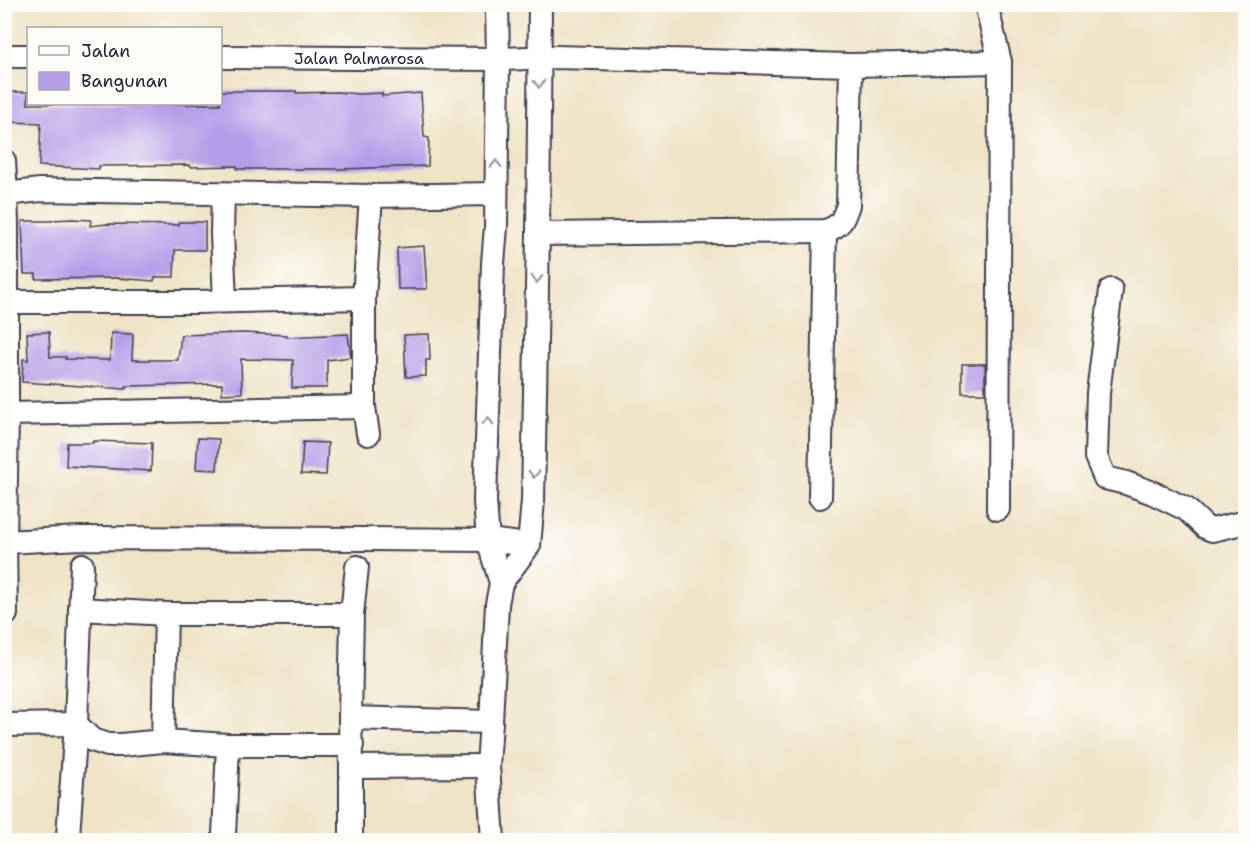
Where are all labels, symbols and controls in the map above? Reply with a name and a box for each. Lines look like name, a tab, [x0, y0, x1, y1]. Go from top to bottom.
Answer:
legend	[27, 27, 222, 105]
text: Jalan	[81, 39, 130, 63]
street label: Jalan Palmarosa	[294, 48, 424, 69]
text: Bangunan	[81, 69, 168, 93]
one-way arrow	[533, 79, 545, 88]
one-way arrow	[490, 159, 502, 168]
one-way arrow	[531, 274, 544, 283]
one-way arrow	[482, 417, 494, 426]
one-way arrow	[528, 469, 540, 478]

